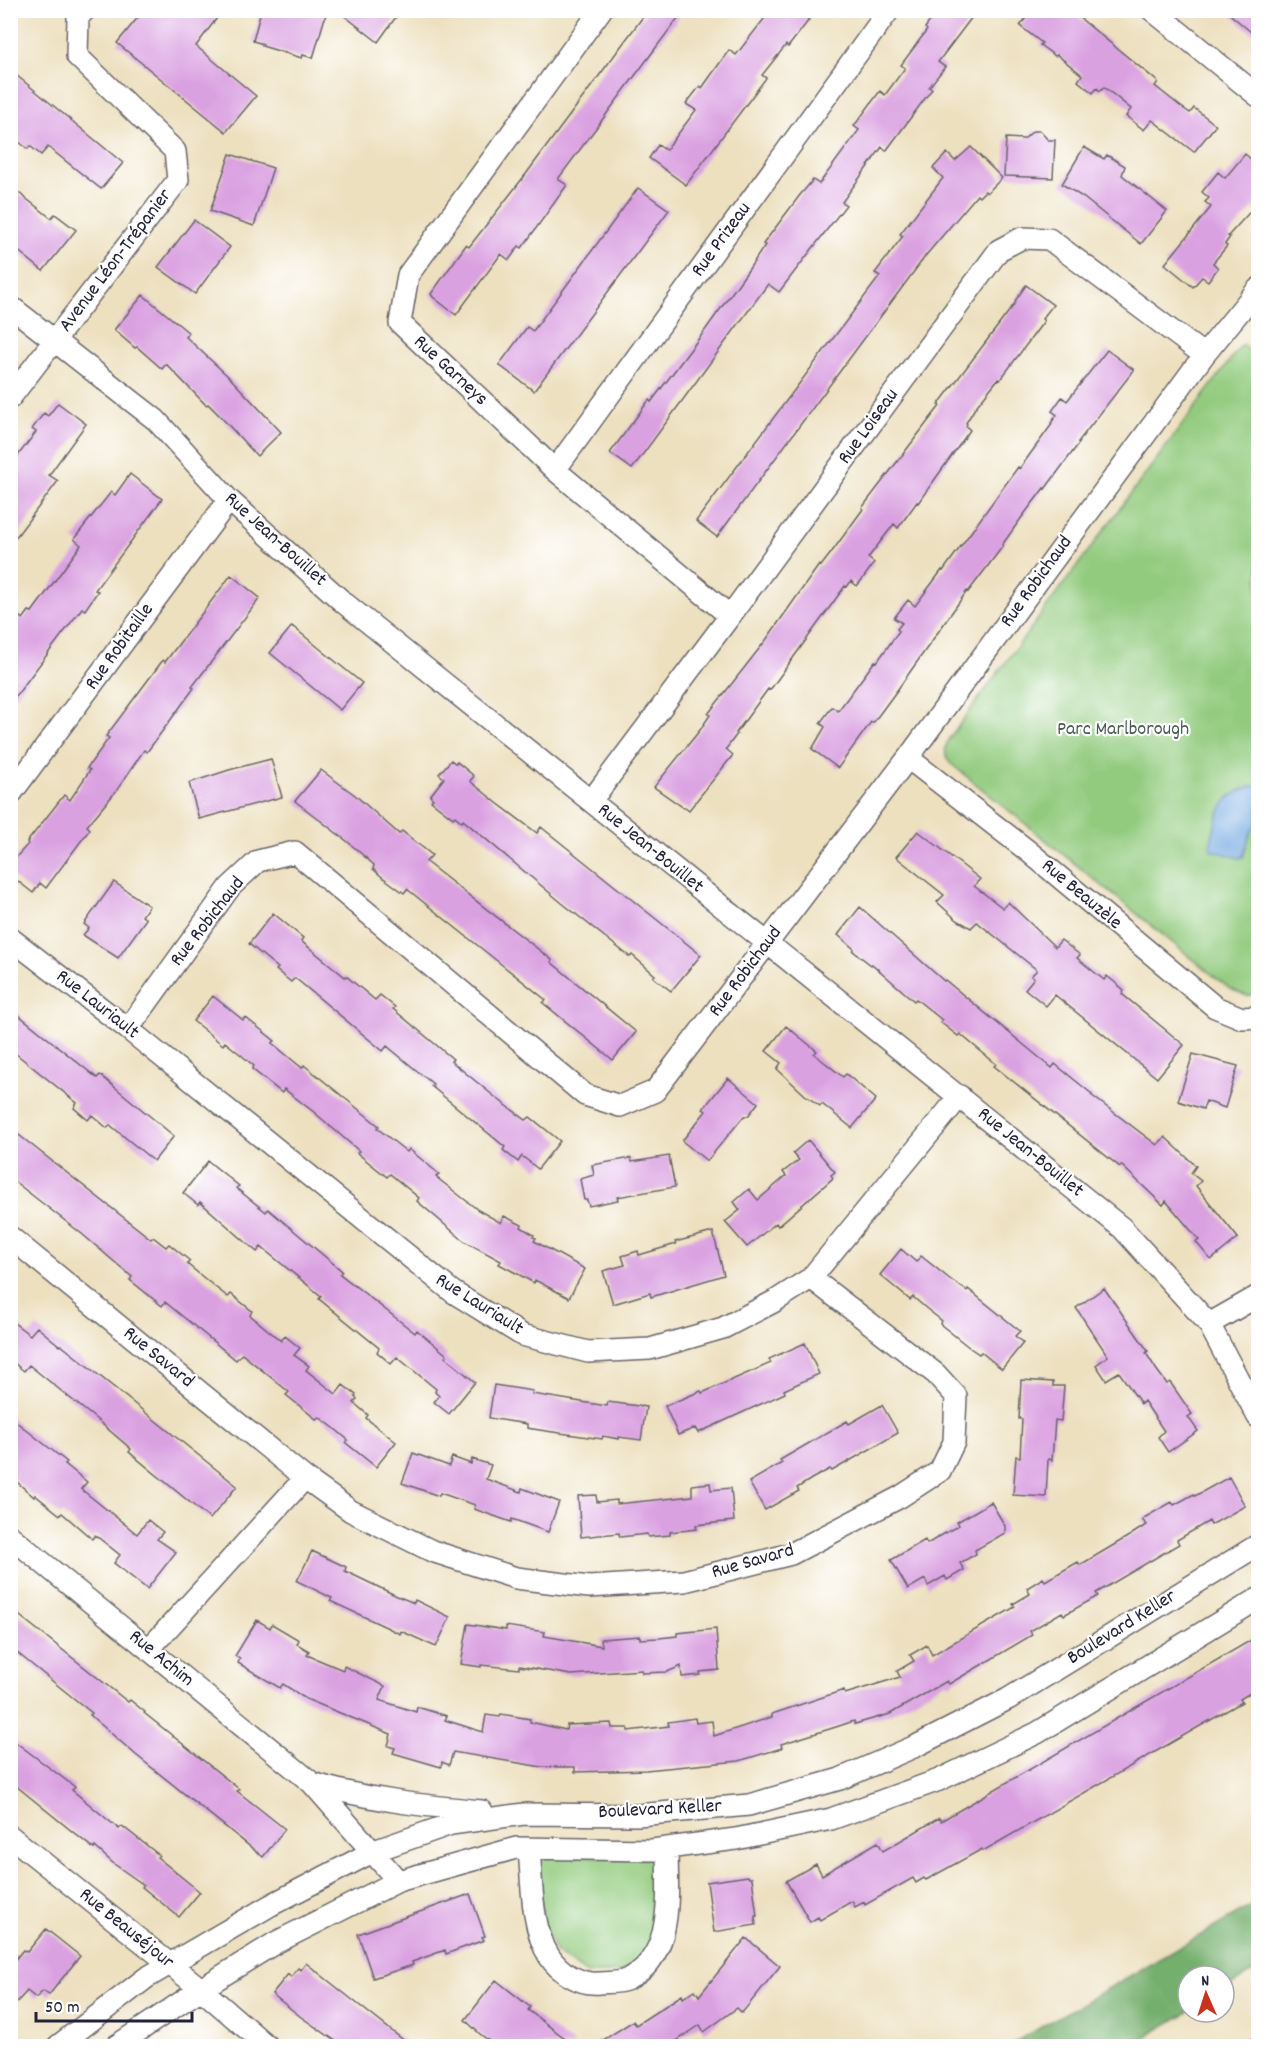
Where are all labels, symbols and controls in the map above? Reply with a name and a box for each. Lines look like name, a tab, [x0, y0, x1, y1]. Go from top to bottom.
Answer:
street label: Avenue Léon-Trépanier	[53, 183, 180, 338]
street label: Rue Prizeau	[685, 197, 759, 283]
street label: Rue Garneys	[406, 329, 494, 413]
street label: Rue Loiseau	[832, 383, 906, 471]
street label: Rue Jean-Bouillet	[217, 486, 333, 594]
street label: Rue Robichaud	[994, 530, 1080, 634]
street label: Rue Robitaille	[79, 598, 161, 696]
park label: Parc Marlborough	[1057, 716, 1189, 744]
street label: Rue Jean-Bouillet	[591, 797, 709, 901]
street label: Rue Beauzèle	[1035, 853, 1128, 937]
street label: Rue Robichaud	[164, 871, 252, 973]
street label: Rue Robichaud	[703, 921, 789, 1023]
street label: Rue Lauriault	[49, 963, 145, 1047]
street label: Rue Jean-Bouillet	[971, 1101, 1089, 1205]
street label: Rue Lauriault	[430, 1267, 528, 1343]
street label: Rue Savard	[116, 1321, 200, 1395]
street label: Rue Savard	[709, 1537, 797, 1587]
street label: Boulevard Keller	[1062, 1583, 1182, 1673]
street label: Rue Achim	[122, 1624, 200, 1694]
street label: Boulevard Keller	[598, 1793, 723, 1827]
street label: Rue Beauséjour	[72, 1882, 180, 1977]
north arrow	[1176, 1964, 1236, 2024]
text: N	[1201, 1970, 1210, 1993]
scale bar	[36, 1985, 192, 2023]
text: 50 m	[45, 1996, 80, 2021]

